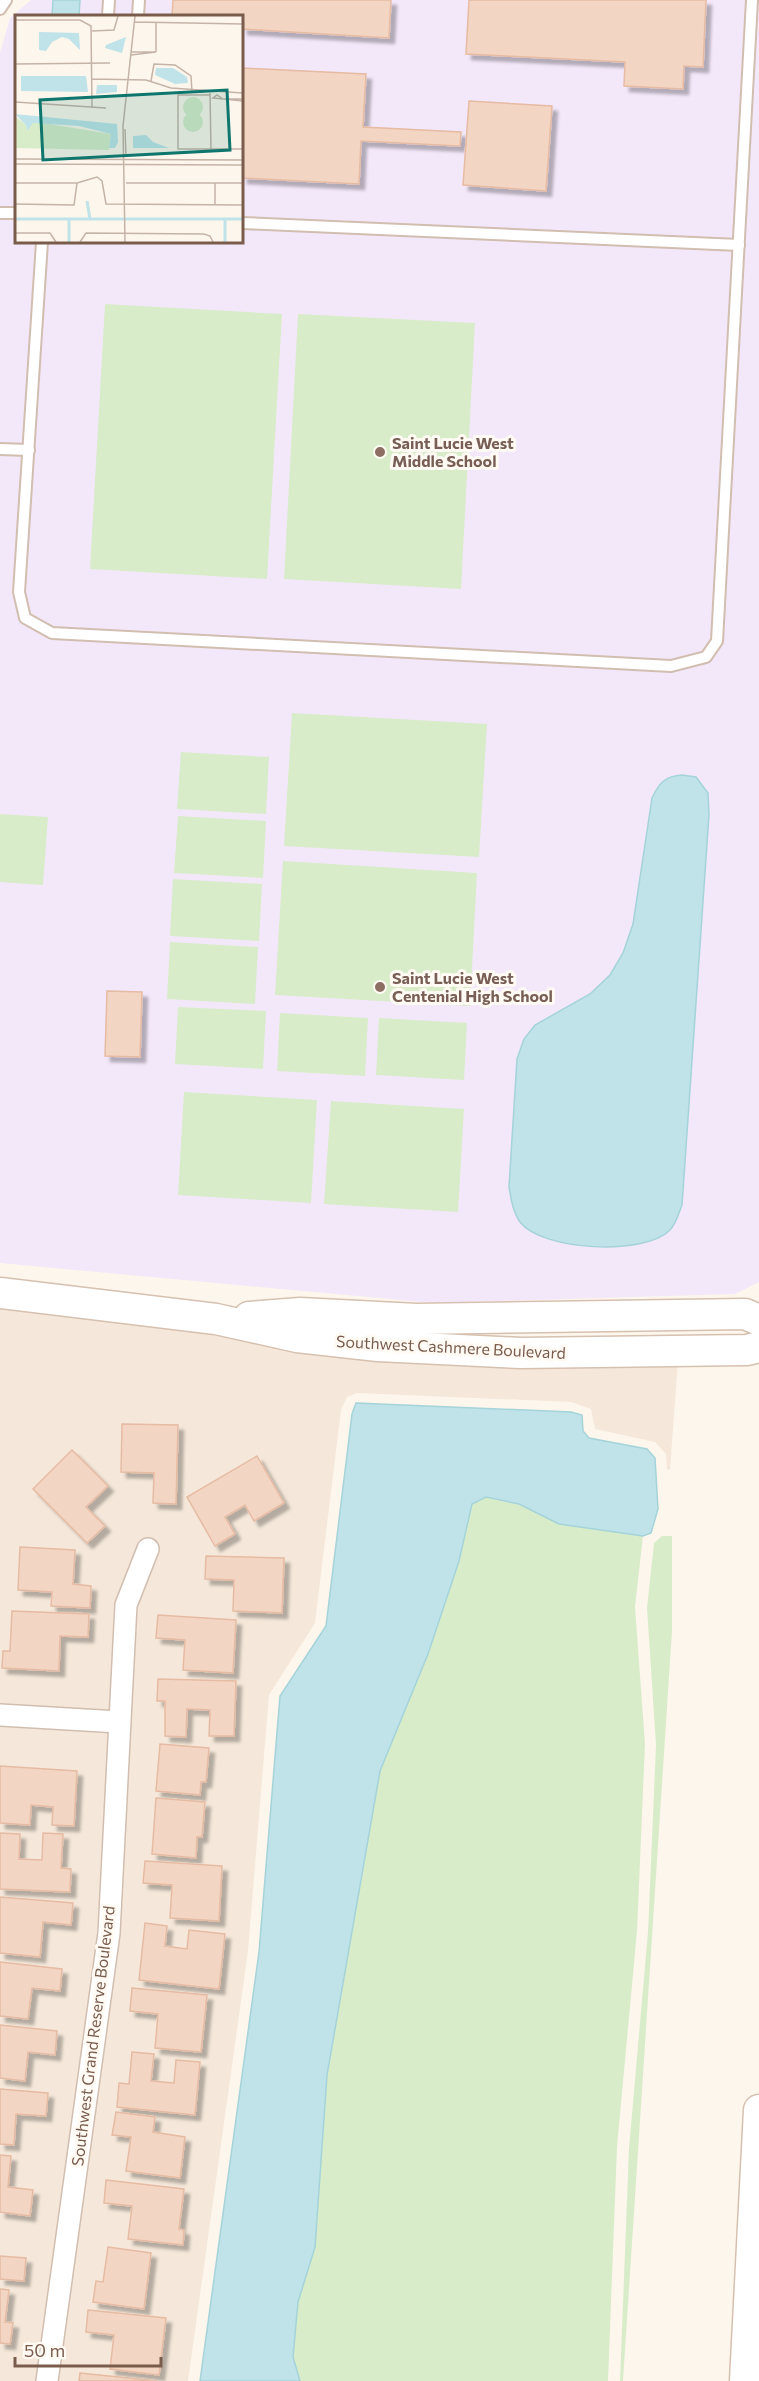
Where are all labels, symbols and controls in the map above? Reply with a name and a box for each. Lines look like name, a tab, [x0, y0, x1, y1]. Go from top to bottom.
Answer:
inset map	[15, 15, 243, 243]
place label: Saint Lucie West Middle School	[392, 433, 514, 470]
marker: Saint Lucie West Middle School	[373, 445, 387, 459]
place label: Saint Lucie West Centenial High School	[392, 968, 553, 1005]
marker: Saint Lucie West Centenial High School	[373, 980, 387, 994]
street label: Southwest Cashmere Boulevard	[336, 1331, 566, 1362]
street label: Southwest Grand Reserve Boulevard	[67, 1905, 118, 2167]
scale bar	[15, 2330, 160, 2368]
text: 50 m	[24, 2339, 65, 2361]

